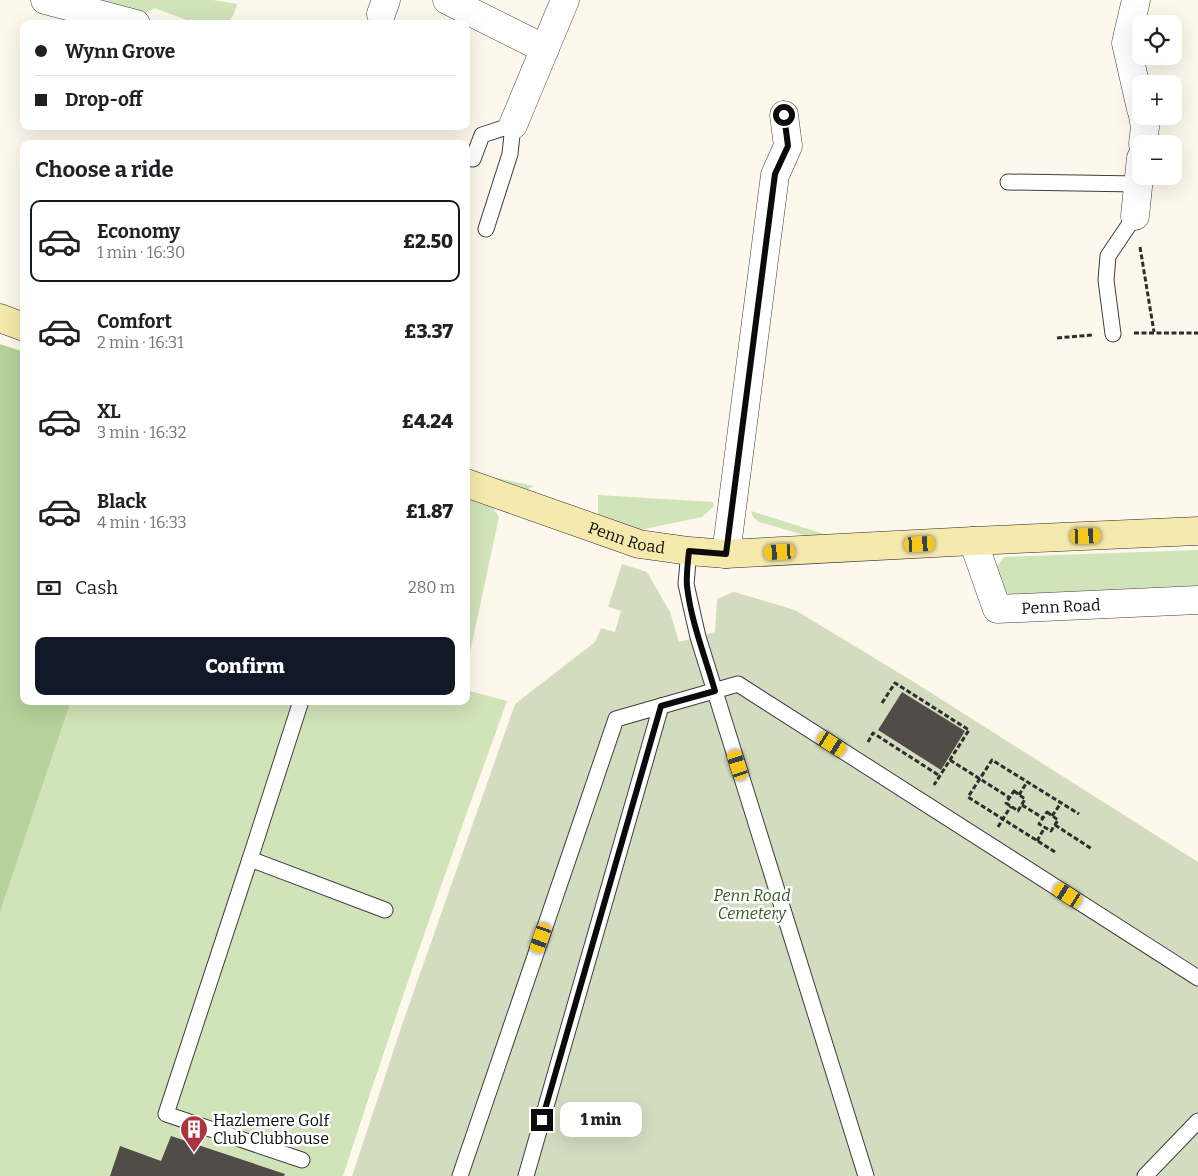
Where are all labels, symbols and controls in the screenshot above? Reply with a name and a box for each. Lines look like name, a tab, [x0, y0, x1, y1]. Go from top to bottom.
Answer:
map controls	[1132, 15, 1182, 185]
button: locate	[1132, 15, 1182, 65]
text: Wynn Grove	[65, 40, 175, 63]
button: +	[1132, 75, 1182, 125]
text: Drop-off	[65, 88, 143, 111]
route start	[773, 104, 795, 126]
button: −	[1132, 135, 1182, 185]
text: Choose a ride	[35, 156, 174, 183]
icon: car	[37, 219, 82, 264]
text: Economy	[97, 220, 180, 243]
text: £2.50	[403, 230, 453, 253]
text: 1 min · 16:30	[97, 243, 185, 262]
icon: car	[37, 309, 82, 354]
text: Comfort	[97, 310, 172, 333]
text: £3.37	[404, 320, 453, 343]
text: 2 min · 16:31	[97, 333, 184, 352]
icon: car	[37, 399, 82, 444]
text: XL	[97, 400, 121, 423]
text: £4.24	[402, 410, 453, 433]
text: 3 min · 16:32	[97, 423, 186, 442]
icon: car	[37, 489, 82, 534]
text: Black	[97, 490, 147, 513]
text: £1.87	[406, 500, 453, 523]
text: 4 min · 16:33	[97, 513, 187, 532]
street label: Penn Road	[586, 518, 667, 558]
car	[1070, 528, 1101, 544]
car	[904, 536, 935, 552]
car	[764, 544, 795, 560]
icon: cash	[35, 574, 63, 602]
text: Cash	[75, 576, 118, 599]
text: 280 m	[408, 578, 455, 597]
street label: Penn Road	[1021, 595, 1101, 618]
button: Confirm	[35, 637, 455, 695]
car	[815, 730, 848, 758]
car	[726, 748, 749, 782]
car	[1051, 881, 1084, 909]
park label: Penn Road Cemetery	[713, 886, 791, 923]
car	[529, 921, 552, 955]
callout: 1 min	[560, 1102, 642, 1138]
route end	[531, 1109, 553, 1131]
text: 1 min	[581, 1110, 621, 1129]
place label: Hazlemere Golf Club Clubhouse	[213, 1111, 330, 1148]
building icon: Hazlemere Golf Club Clubhouse	[179, 1114, 209, 1153]

